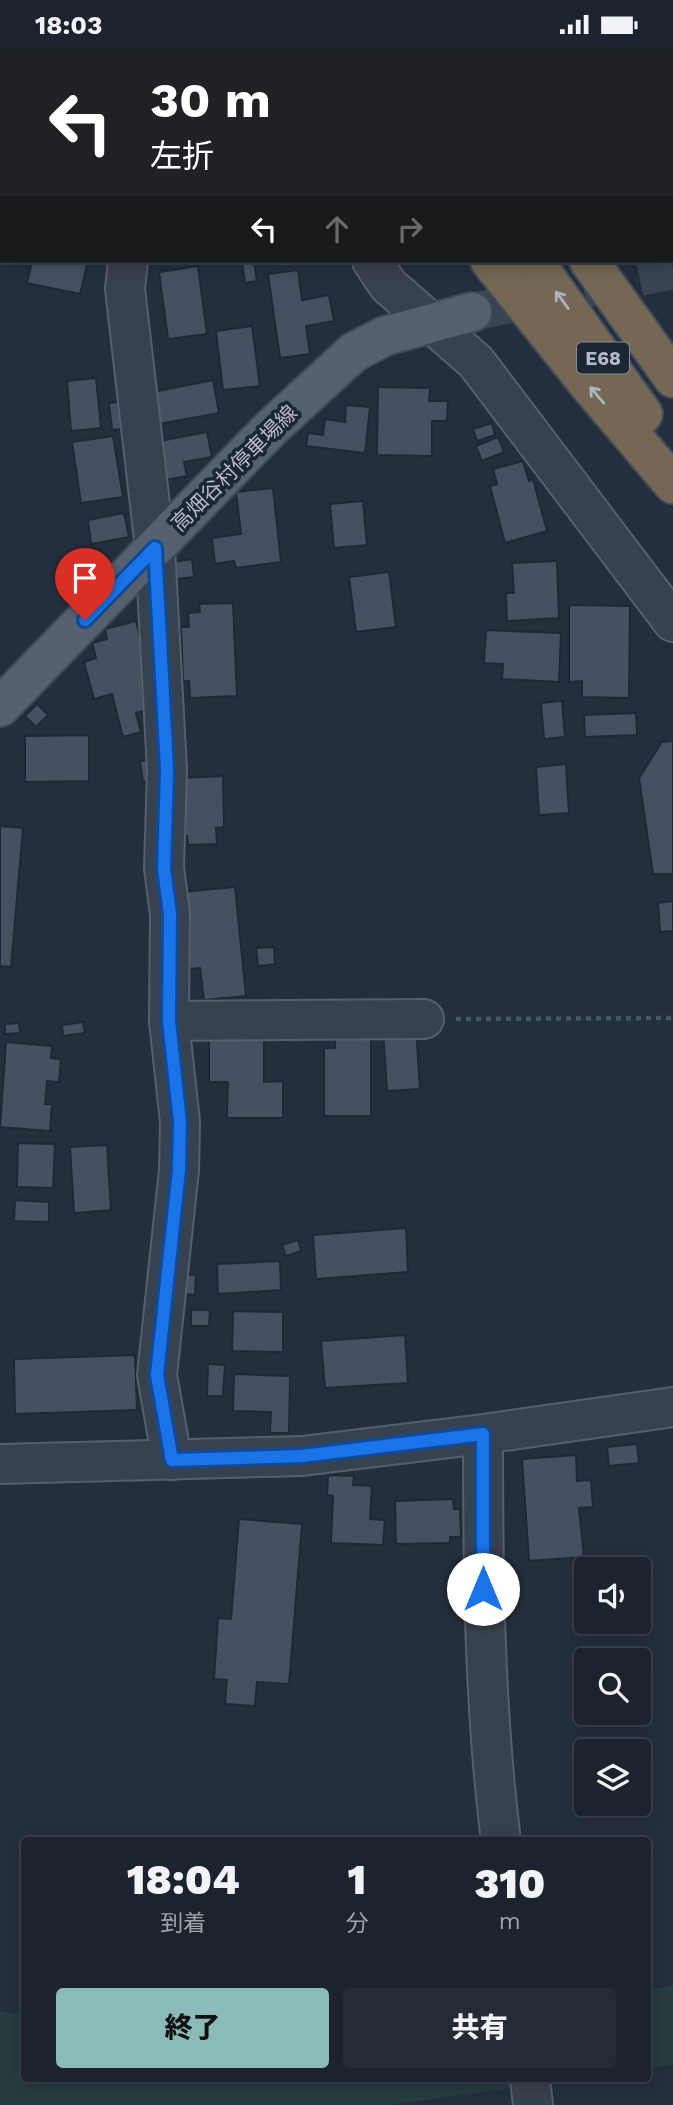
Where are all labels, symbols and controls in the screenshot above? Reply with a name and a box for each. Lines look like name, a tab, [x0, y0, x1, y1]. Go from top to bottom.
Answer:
text: 18:03	[35, 10, 102, 40]
text: 30 m	[150, 71, 271, 129]
icon: left	[35, 77, 126, 168]
text: 左折	[150, 137, 214, 175]
icon: left	[245, 210, 283, 248]
icon: ahead	[318, 210, 356, 248]
icon: right	[391, 210, 429, 248]
one-way arrow	[555, 291, 569, 310]
road number: E68	[577, 343, 629, 373]
one-way arrow	[589, 386, 605, 404]
street label: 高畑谷村停車場線	[166, 400, 302, 536]
pin	[55, 548, 115, 620]
icon: arrive	[66, 559, 104, 597]
position arrow	[446, 1552, 520, 1626]
map controls	[574, 1557, 651, 1816]
button: sound	[574, 1557, 651, 1634]
button: search	[574, 1648, 651, 1725]
button: layers	[574, 1739, 651, 1816]
text: 18:04	[127, 1855, 240, 1904]
text: 1	[348, 1855, 366, 1904]
text: 310	[474, 1859, 545, 1908]
text: m	[499, 1908, 521, 1935]
text: 到着	[160, 1910, 206, 1937]
text: 分	[345, 1910, 368, 1937]
button: 終了	[56, 1988, 329, 2068]
button: 共有	[343, 1988, 616, 2068]

